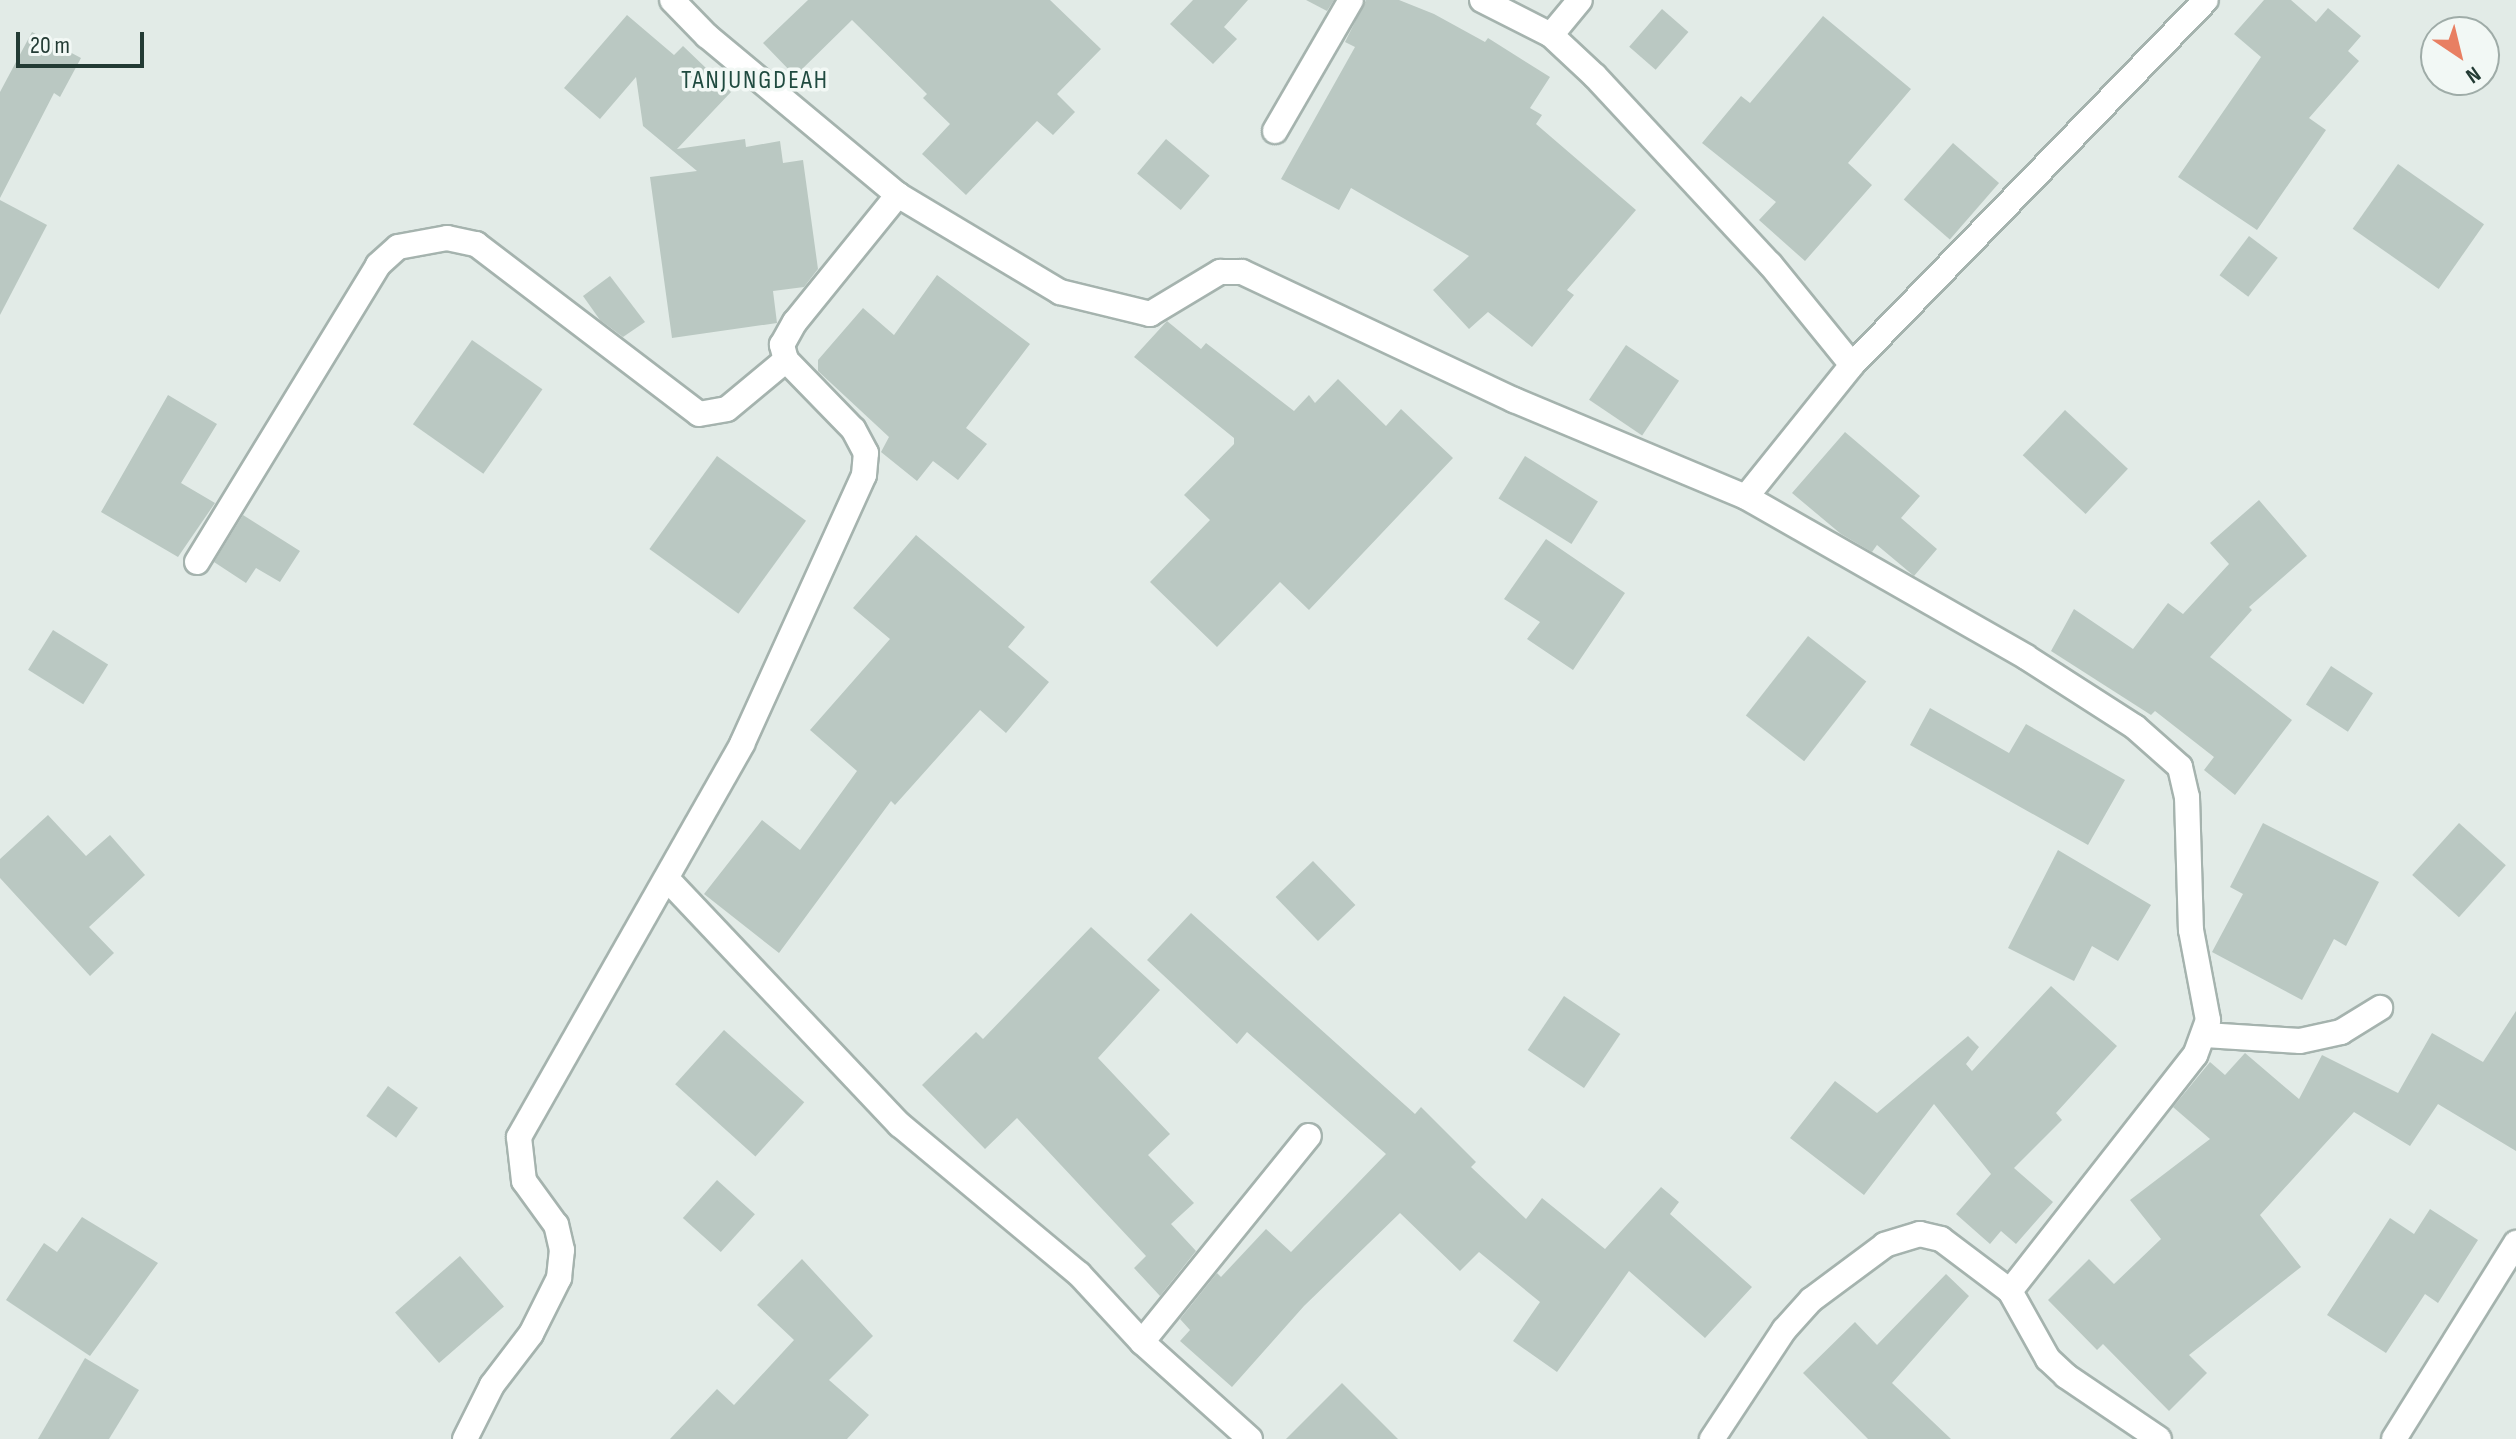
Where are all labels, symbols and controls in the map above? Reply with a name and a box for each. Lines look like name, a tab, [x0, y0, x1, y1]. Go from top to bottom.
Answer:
scale bar	[20, 16, 148, 66]
north arrow	[2420, 16, 2500, 96]
text: 20 m	[30, 31, 70, 60]
text: N	[2460, 60, 2485, 89]
district label: TANJUNGDEAH	[681, 65, 829, 97]

